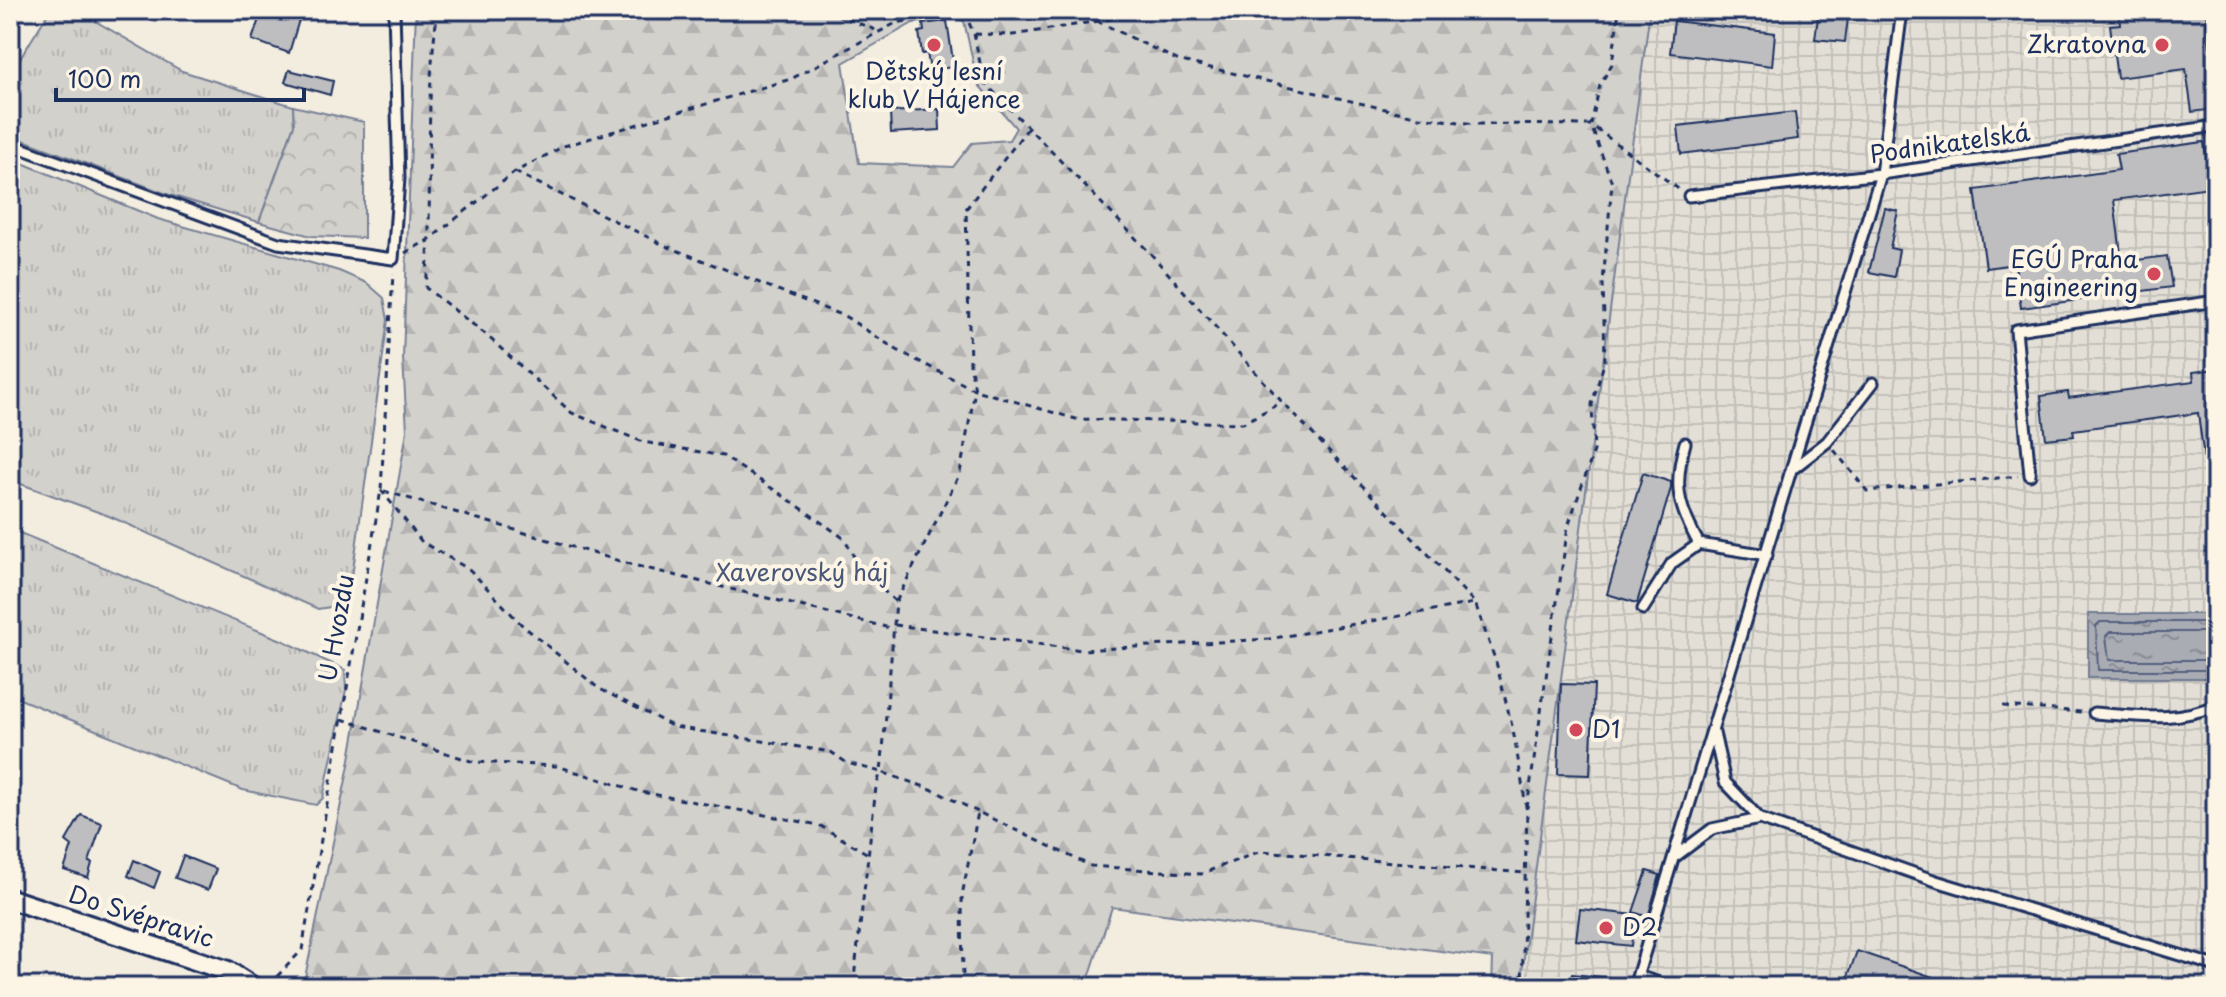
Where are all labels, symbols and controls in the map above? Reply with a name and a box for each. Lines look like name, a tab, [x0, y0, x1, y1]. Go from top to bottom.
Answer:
place label: Zkratovna	[2027, 25, 2146, 61]
marker: Dětský lesní klub V Hájence	[925, 36, 943, 54]
marker: Zkratovna	[2153, 36, 2171, 54]
scale bar	[56, 52, 304, 102]
place label: Dětský lesní klub V Hájence	[847, 52, 1021, 116]
text: 100 m	[68, 60, 141, 96]
street label: Podnikatelská	[1867, 113, 2033, 171]
place label: EGÚ Praha Engineering	[2004, 240, 2138, 304]
marker: EGÚ Praha Engineering	[2145, 265, 2163, 283]
park label: Xaverovský háj	[716, 553, 888, 589]
street label: U Hvozdu	[308, 571, 362, 684]
place label: D1	[1592, 710, 1620, 746]
marker: D1	[1567, 721, 1585, 739]
street label: Do Svépravic	[65, 875, 219, 955]
place label: D2	[1622, 908, 1657, 944]
marker: D2	[1597, 919, 1615, 937]

